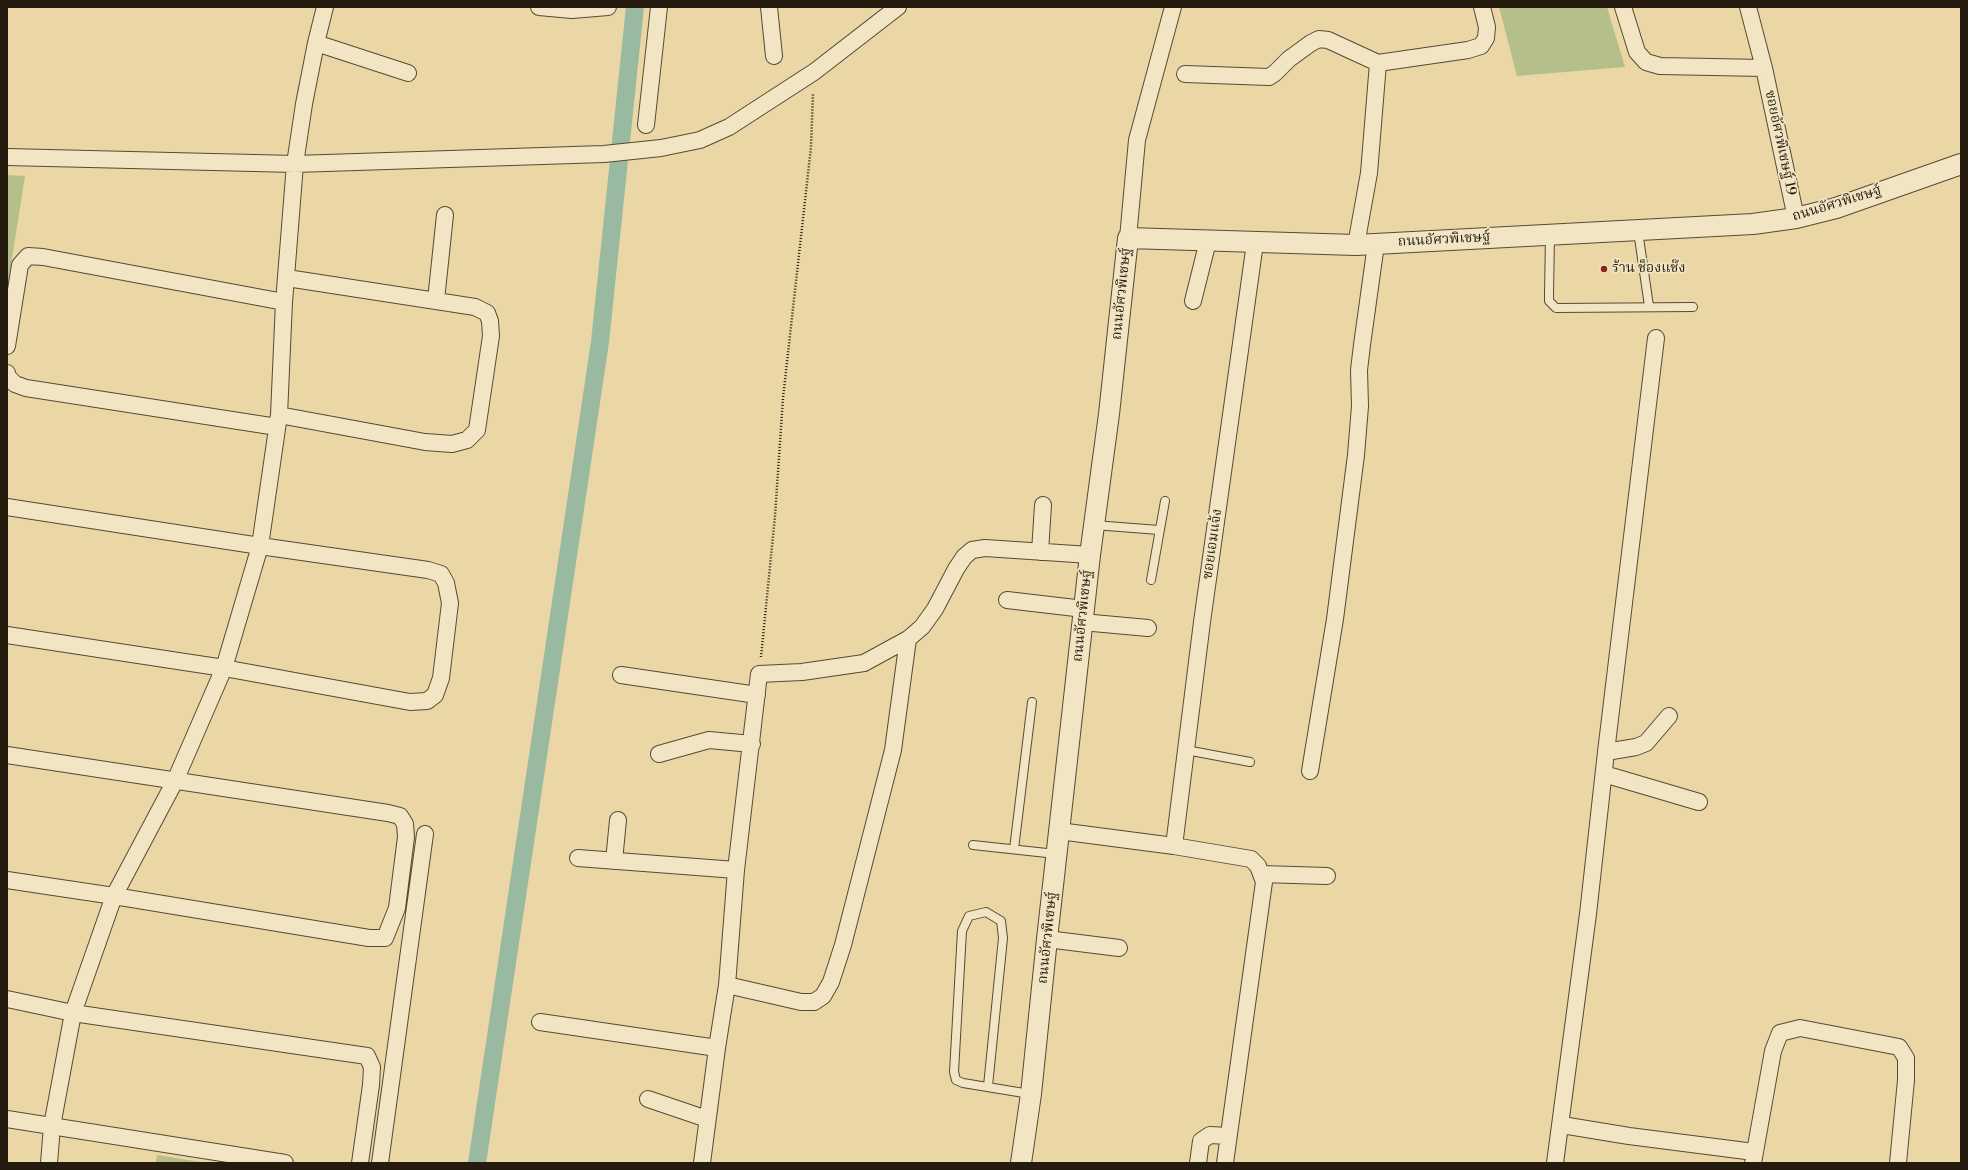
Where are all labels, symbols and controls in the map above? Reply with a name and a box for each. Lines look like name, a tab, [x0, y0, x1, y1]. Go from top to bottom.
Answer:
street label: ซอยอัศวพิเชษฐ์ 19	[1761, 89, 1799, 197]
street label: ถนนอัศวพิเชษฐ์	[1790, 182, 1884, 226]
street label: ถนนอัศวพิเชษฐ์	[1397, 229, 1491, 251]
street label: ถนนอัศวพิเชษฐ์	[1109, 247, 1135, 341]
place label: ร้าน ช็องแช๊ง	[1612, 261, 1685, 277]
marker: ร้าน ช็องแช๊ง	[1599, 264, 1609, 274]
street label: ซอยเอมแจ้ง	[1200, 508, 1226, 580]
street label: ถนนอัศวพิเชษฐ์	[1070, 569, 1096, 663]
street label: ถนนอัศวพิเชษฐ์	[1035, 891, 1061, 985]

